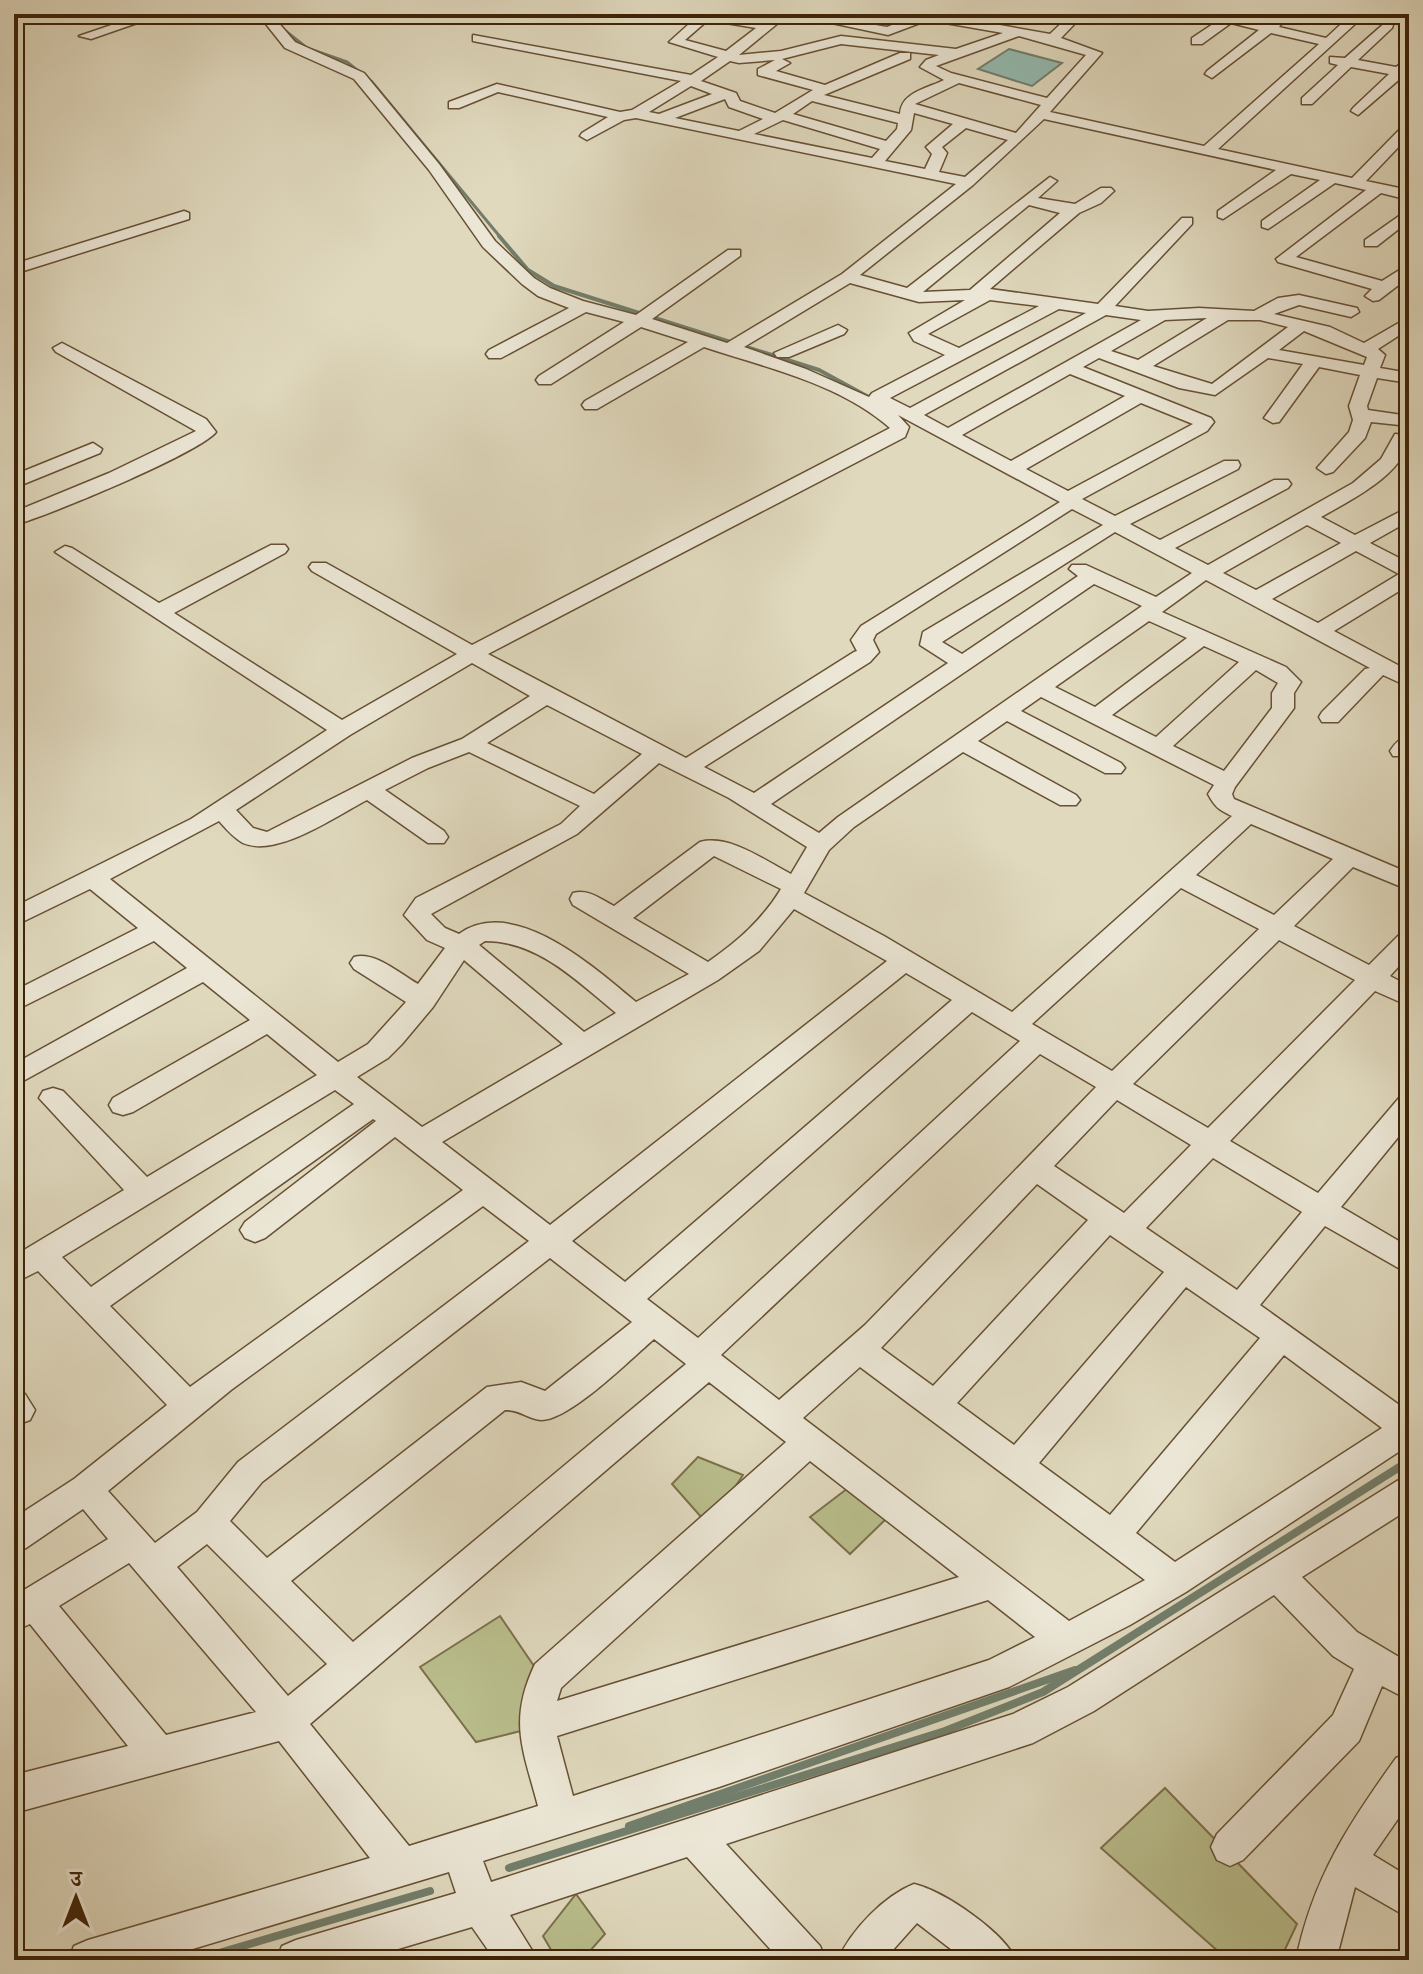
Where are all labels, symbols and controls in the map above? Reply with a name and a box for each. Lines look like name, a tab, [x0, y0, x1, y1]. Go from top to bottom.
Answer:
north arrow	[36, 1858, 116, 1938]
text: उ	[68, 1864, 83, 1894]

